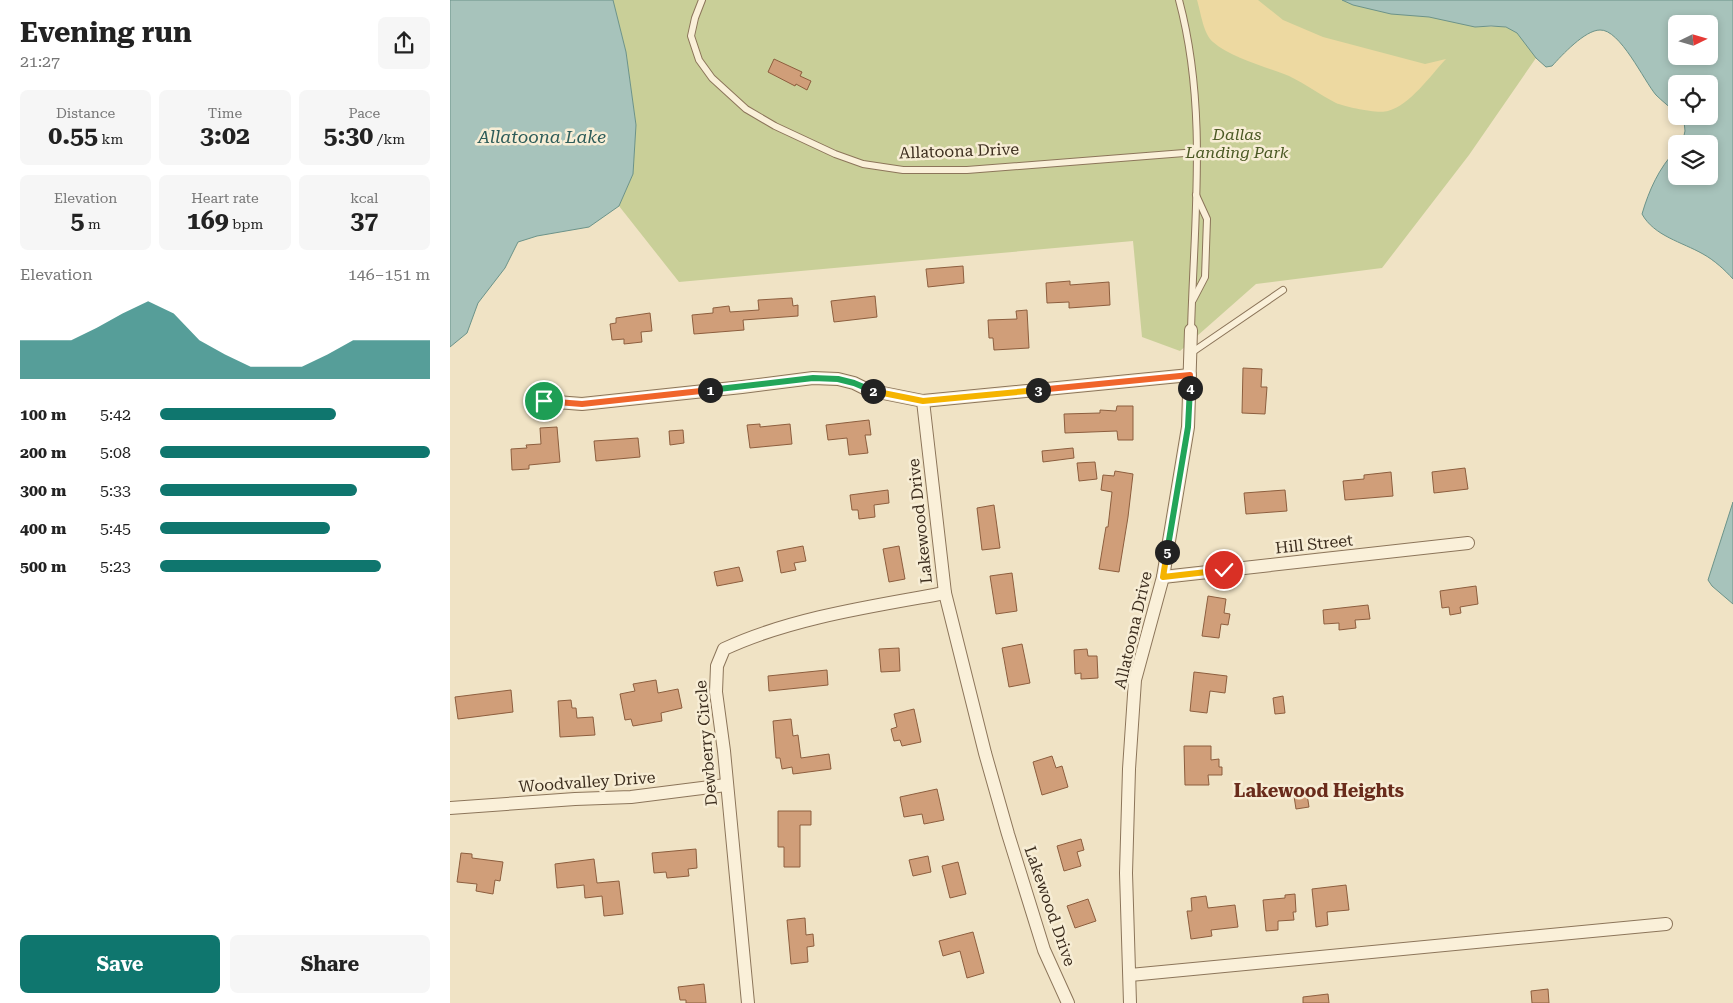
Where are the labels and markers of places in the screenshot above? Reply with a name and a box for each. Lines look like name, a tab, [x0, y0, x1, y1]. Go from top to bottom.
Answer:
pin: 4	[1178, 376, 1202, 400]
pin: 1	[698, 378, 722, 402]
pin: 2	[860, 378, 886, 404]
pin: 3	[1026, 378, 1050, 402]
pin	[523, 380, 565, 422]
pin: 5	[1154, 540, 1180, 564]
pin	[1203, 549, 1245, 591]

